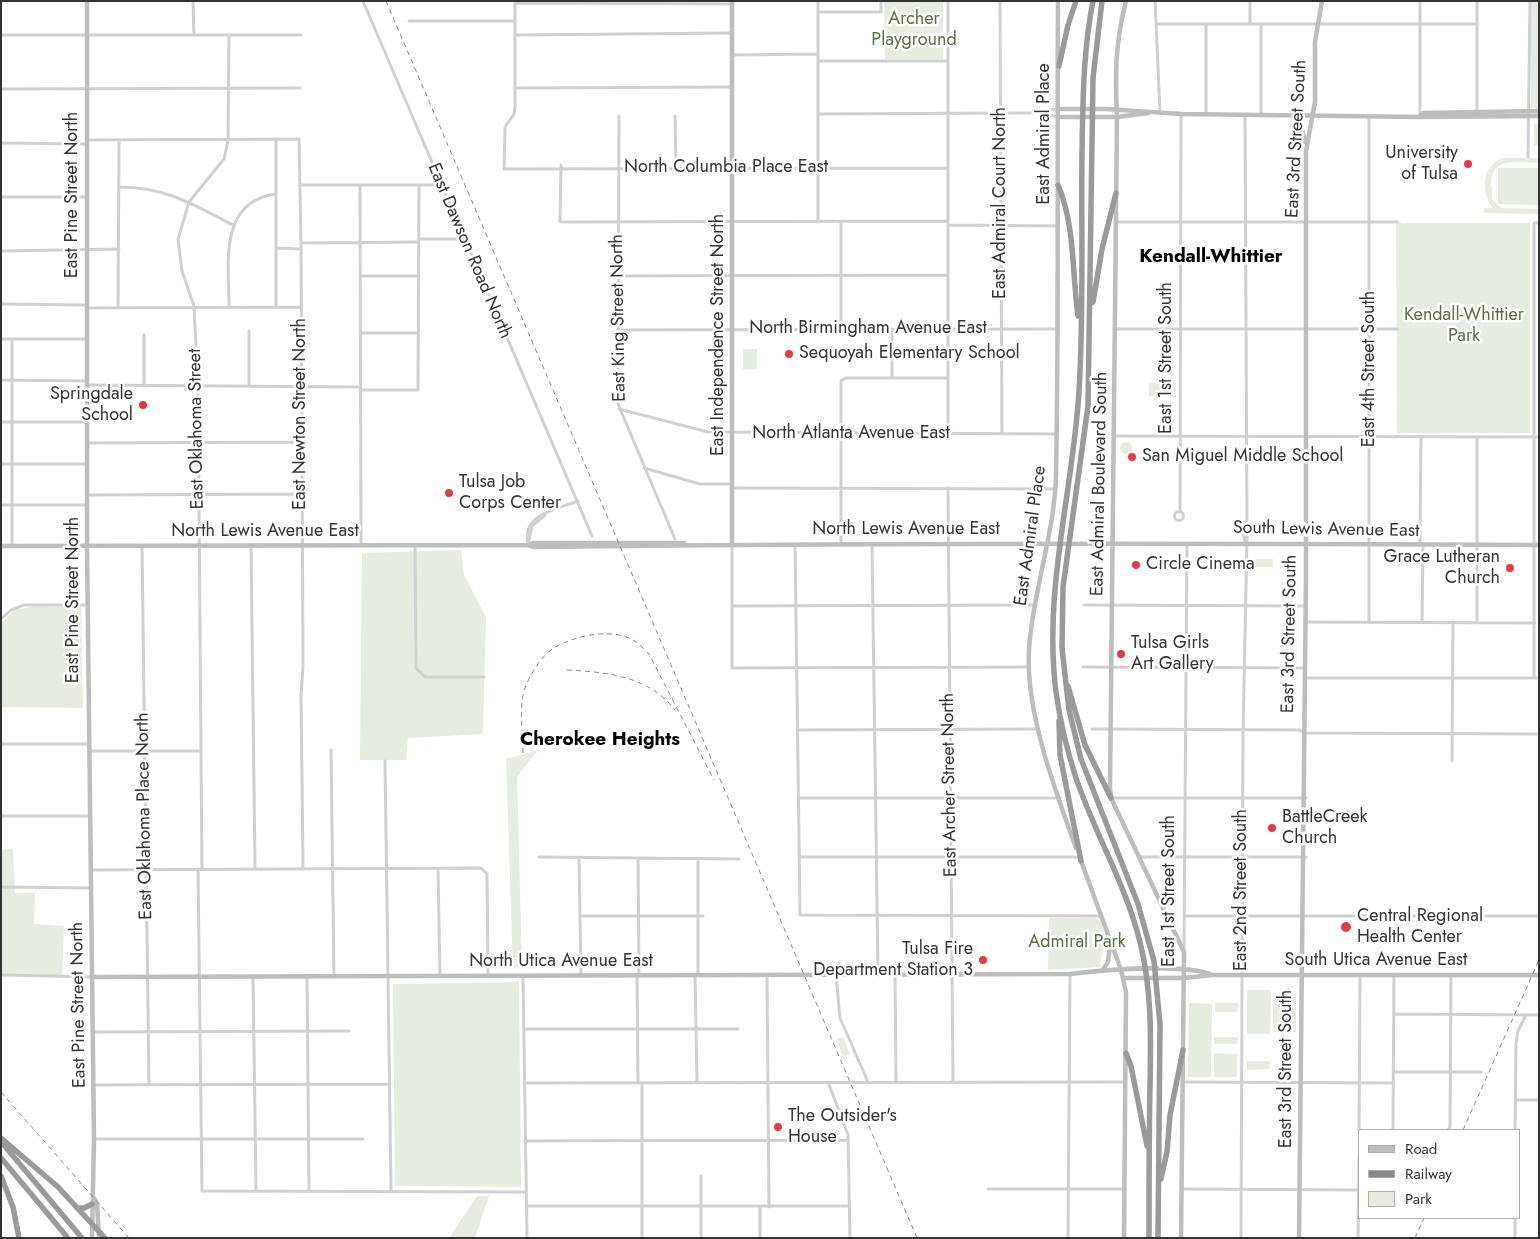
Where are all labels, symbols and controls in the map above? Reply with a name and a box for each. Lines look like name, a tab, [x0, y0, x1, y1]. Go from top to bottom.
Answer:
park label: Archer Playground	[871, 9, 957, 52]
street label: East 3rd Street South	[1282, 59, 1312, 219]
street label: East Admiral Place	[1034, 63, 1056, 205]
street label: East Admiral Court North	[990, 107, 1012, 299]
street label: East Pine Street North	[62, 112, 84, 278]
place label: University of Tulsa	[1385, 143, 1458, 186]
street label: North Columbia Place East	[624, 157, 828, 179]
marker: University of Tulsa	[1462, 158, 1474, 170]
street label: East Dawson Road North	[422, 160, 516, 342]
street label: East Independence Street North	[708, 214, 730, 456]
street label: East King Street North	[607, 234, 631, 402]
district label: Kendall-Whittier	[1139, 246, 1283, 268]
street label: East 1st Street South	[1156, 282, 1178, 434]
street label: East 4th Street South	[1359, 291, 1381, 447]
park label: Kendall-Whittier Park	[1404, 305, 1524, 348]
street label: East Newton Street North	[290, 318, 312, 510]
street label: North Birmingham Avenue East	[749, 318, 987, 340]
place label: Sequoyah Elementary School	[799, 343, 1020, 365]
street label: East Oklahoma Street	[185, 348, 209, 510]
marker: Sequoyah Elementary School	[783, 348, 795, 360]
street label: East Admiral Boulevard South	[1087, 372, 1113, 596]
place label: Springdale School	[50, 384, 133, 426]
marker: Springdale School	[137, 399, 149, 411]
street label: North Atlanta Avenue East	[752, 423, 950, 445]
place label: San Miguel Middle School	[1142, 446, 1343, 468]
marker: San Miguel Middle School	[1126, 451, 1138, 463]
street label: East Admiral Place	[1010, 465, 1052, 607]
place label: Tulsa Job Corps Center	[459, 472, 561, 514]
marker: Tulsa Job Corps Center	[443, 487, 455, 499]
street label: East Pine Street North	[63, 517, 85, 683]
street label: South Lewis Avenue East	[1233, 518, 1419, 542]
street label: North Lewis Avenue East	[812, 519, 1000, 541]
street label: North Lewis Avenue East	[171, 521, 359, 543]
place label: Grace Lutheran Church	[1383, 547, 1500, 590]
place label: Circle Cinema	[1146, 554, 1255, 576]
street label: East 3rd Street South	[1278, 555, 1302, 713]
marker: Circle Cinema	[1130, 559, 1142, 571]
marker: Grace Lutheran Church	[1504, 562, 1516, 574]
place label: Tulsa Girls Art Gallery	[1131, 633, 1214, 676]
marker: Tulsa Girls Art Gallery	[1115, 648, 1127, 660]
street label: East Archer Street North	[938, 693, 962, 877]
street label: East Oklahoma Place North	[132, 712, 158, 920]
district label: Cherokee Heights	[520, 729, 680, 751]
place label: BattleCreek Church	[1282, 807, 1367, 850]
street label: East 2nd Street South	[1231, 809, 1253, 971]
street label: East 1st Street South	[1159, 815, 1181, 967]
marker: BattleCreek Church	[1266, 822, 1278, 834]
place label: Central Regional Health Center	[1357, 906, 1483, 949]
marker: Central Regional Health Center	[1339, 920, 1353, 934]
street label: East Pine Street North	[67, 922, 91, 1088]
park label: Admiral Park	[1028, 932, 1126, 954]
place label: Tulsa Fire Department Station 3	[813, 939, 973, 982]
street label: South Utica Avenue East	[1285, 950, 1467, 972]
street label: North Utica Avenue East	[469, 951, 653, 973]
marker: Tulsa Fire Department Station 3	[977, 954, 989, 966]
street label: East 3rd Street South	[1276, 990, 1298, 1148]
place label: The Outsider's House	[788, 1106, 897, 1148]
marker: The Outsider's House	[772, 1121, 784, 1133]
legend	[1358, 1129, 1520, 1219]
text: Road	[1405, 1138, 1437, 1160]
text: Railway	[1405, 1163, 1452, 1185]
text: Park	[1405, 1188, 1432, 1210]

